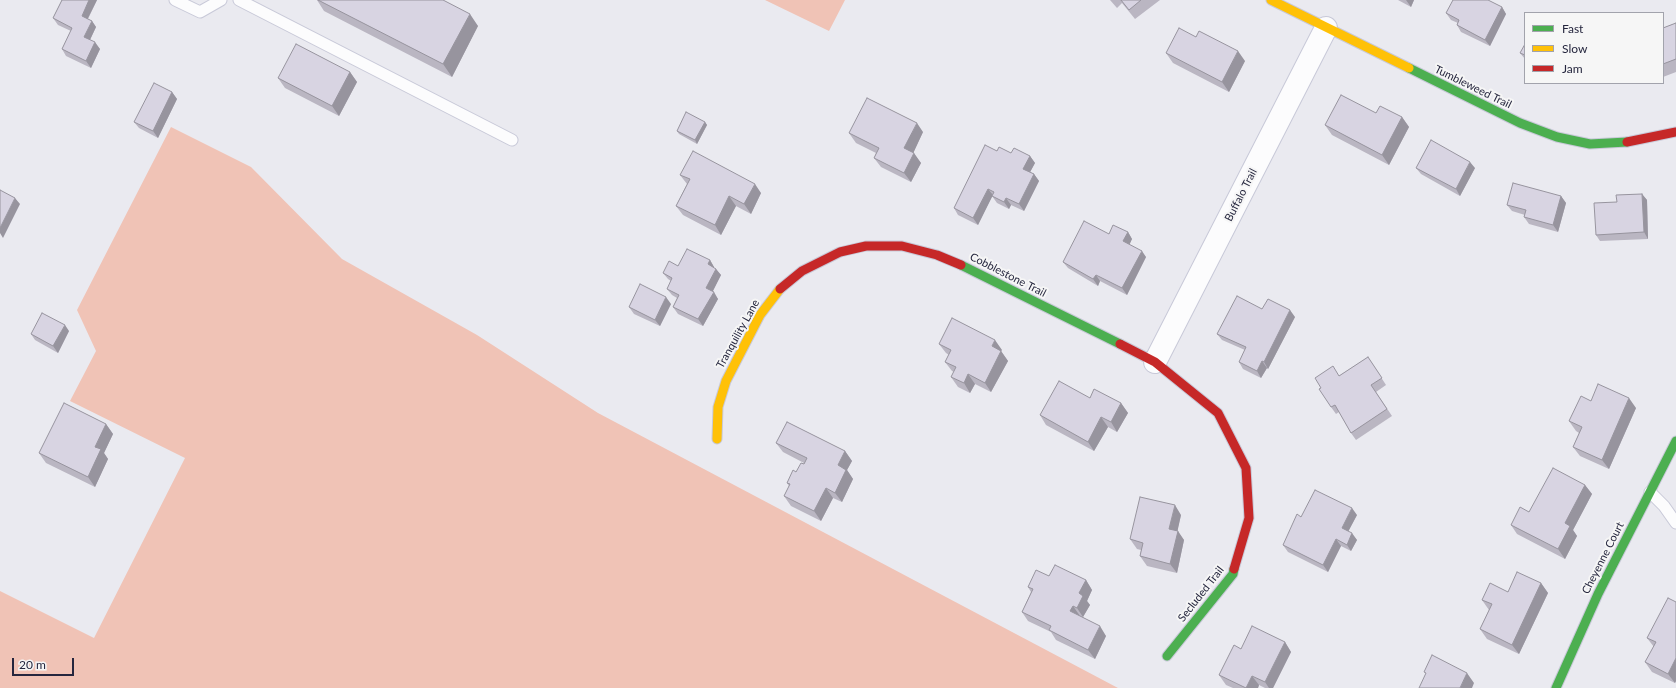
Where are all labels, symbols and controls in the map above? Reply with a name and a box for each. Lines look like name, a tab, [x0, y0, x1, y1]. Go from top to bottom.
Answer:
legend	[1524, 12, 1664, 84]
text: Fast	[1562, 21, 1583, 36]
text: Slow	[1562, 41, 1587, 56]
text: Jam	[1562, 61, 1583, 76]
street label: Tumbleweed Trail	[1432, 63, 1514, 111]
street label: Buffalo Trail	[1222, 166, 1260, 224]
street label: Cobblestone Trail	[968, 250, 1048, 300]
street label: Tranquility Lane	[714, 297, 762, 371]
street label: Cheyenne Court	[1579, 520, 1627, 596]
street label: Secluded Trail	[1175, 564, 1227, 624]
scale bar	[14, 650, 76, 676]
text: 20 m	[19, 657, 46, 672]

